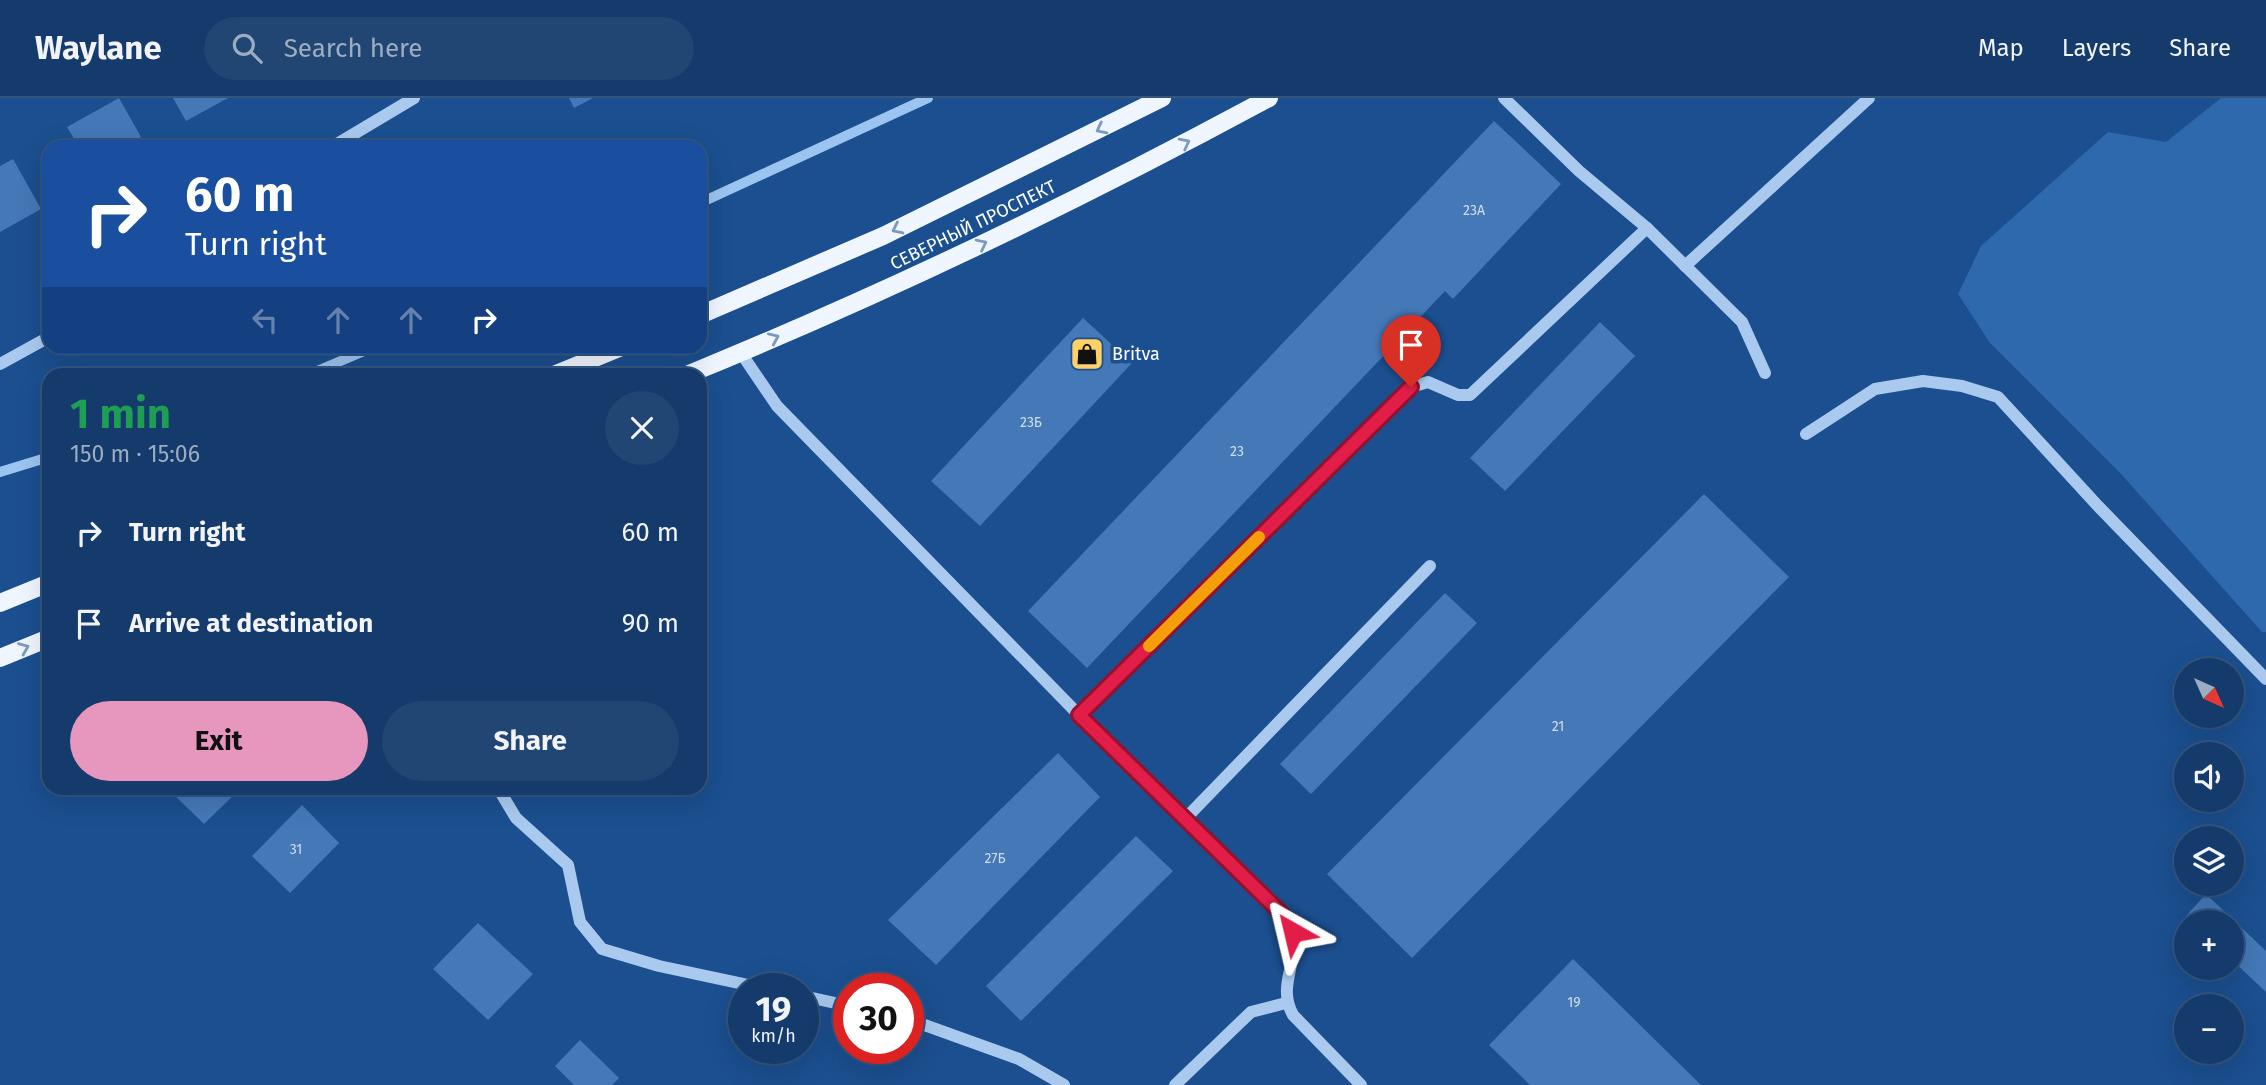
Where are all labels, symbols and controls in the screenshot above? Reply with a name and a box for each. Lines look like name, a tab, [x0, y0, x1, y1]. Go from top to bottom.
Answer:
search box	[204, 17, 694, 80]
text: Waylane	[35, 28, 162, 68]
icon: search	[228, 29, 266, 67]
text: Search here	[284, 33, 423, 64]
text: Map	[1978, 34, 2024, 62]
text: Layers	[2062, 34, 2131, 62]
text: Share	[2169, 34, 2231, 62]
one-way arrow	[1096, 120, 1108, 134]
one-way arrow	[1178, 137, 1190, 151]
text: 60 m	[185, 165, 294, 224]
icon: right	[70, 168, 161, 259]
street label: СЕВЕРНЫЙ ПРОСПЕКТ	[887, 175, 1060, 275]
house number: 23А	[1463, 202, 1485, 219]
one-way arrow	[892, 221, 904, 235]
text: Turn right	[185, 225, 327, 263]
one-way arrow	[975, 239, 987, 253]
icon: left	[246, 301, 284, 339]
icon: ahead	[319, 301, 357, 339]
icon: ahead	[392, 301, 430, 339]
icon: right	[465, 301, 503, 339]
pin	[1381, 315, 1441, 387]
icon: arrive	[1392, 326, 1430, 364]
one-way arrow	[767, 332, 780, 346]
shop icon: Britva	[1068, 335, 1106, 373]
place label: Britva	[1112, 343, 1160, 365]
text: 1 min	[70, 389, 171, 439]
button: close	[605, 391, 679, 465]
house number: 23Б	[1020, 414, 1042, 431]
text: 150 m · 15:06	[70, 440, 200, 468]
house number: 23	[1230, 443, 1244, 460]
icon: right	[70, 514, 108, 552]
text: Turn right	[129, 517, 246, 548]
text: 60 m	[621, 517, 679, 548]
icon: arrive	[70, 605, 108, 643]
text: Arrive at destination	[129, 608, 373, 639]
text: 90 m	[622, 608, 679, 639]
one-way arrow	[18, 643, 30, 657]
north arrow	[2174, 658, 2244, 728]
map controls	[2174, 658, 2244, 1064]
button: Exit	[70, 701, 368, 781]
button: Share	[382, 701, 679, 781]
house number: 21	[1552, 718, 1564, 735]
button: sound	[2174, 742, 2244, 812]
button: layers	[2174, 826, 2244, 896]
house number: 31	[290, 841, 302, 858]
house number: 27Б	[984, 850, 1006, 867]
position arrow	[1256, 895, 1330, 969]
button: +	[2174, 910, 2244, 980]
speed limit sign: 30	[833, 973, 924, 1064]
text: 19	[756, 988, 791, 1030]
house number: 19	[1567, 994, 1581, 1011]
button: −	[2174, 994, 2244, 1064]
text: km/h	[751, 1025, 796, 1047]

